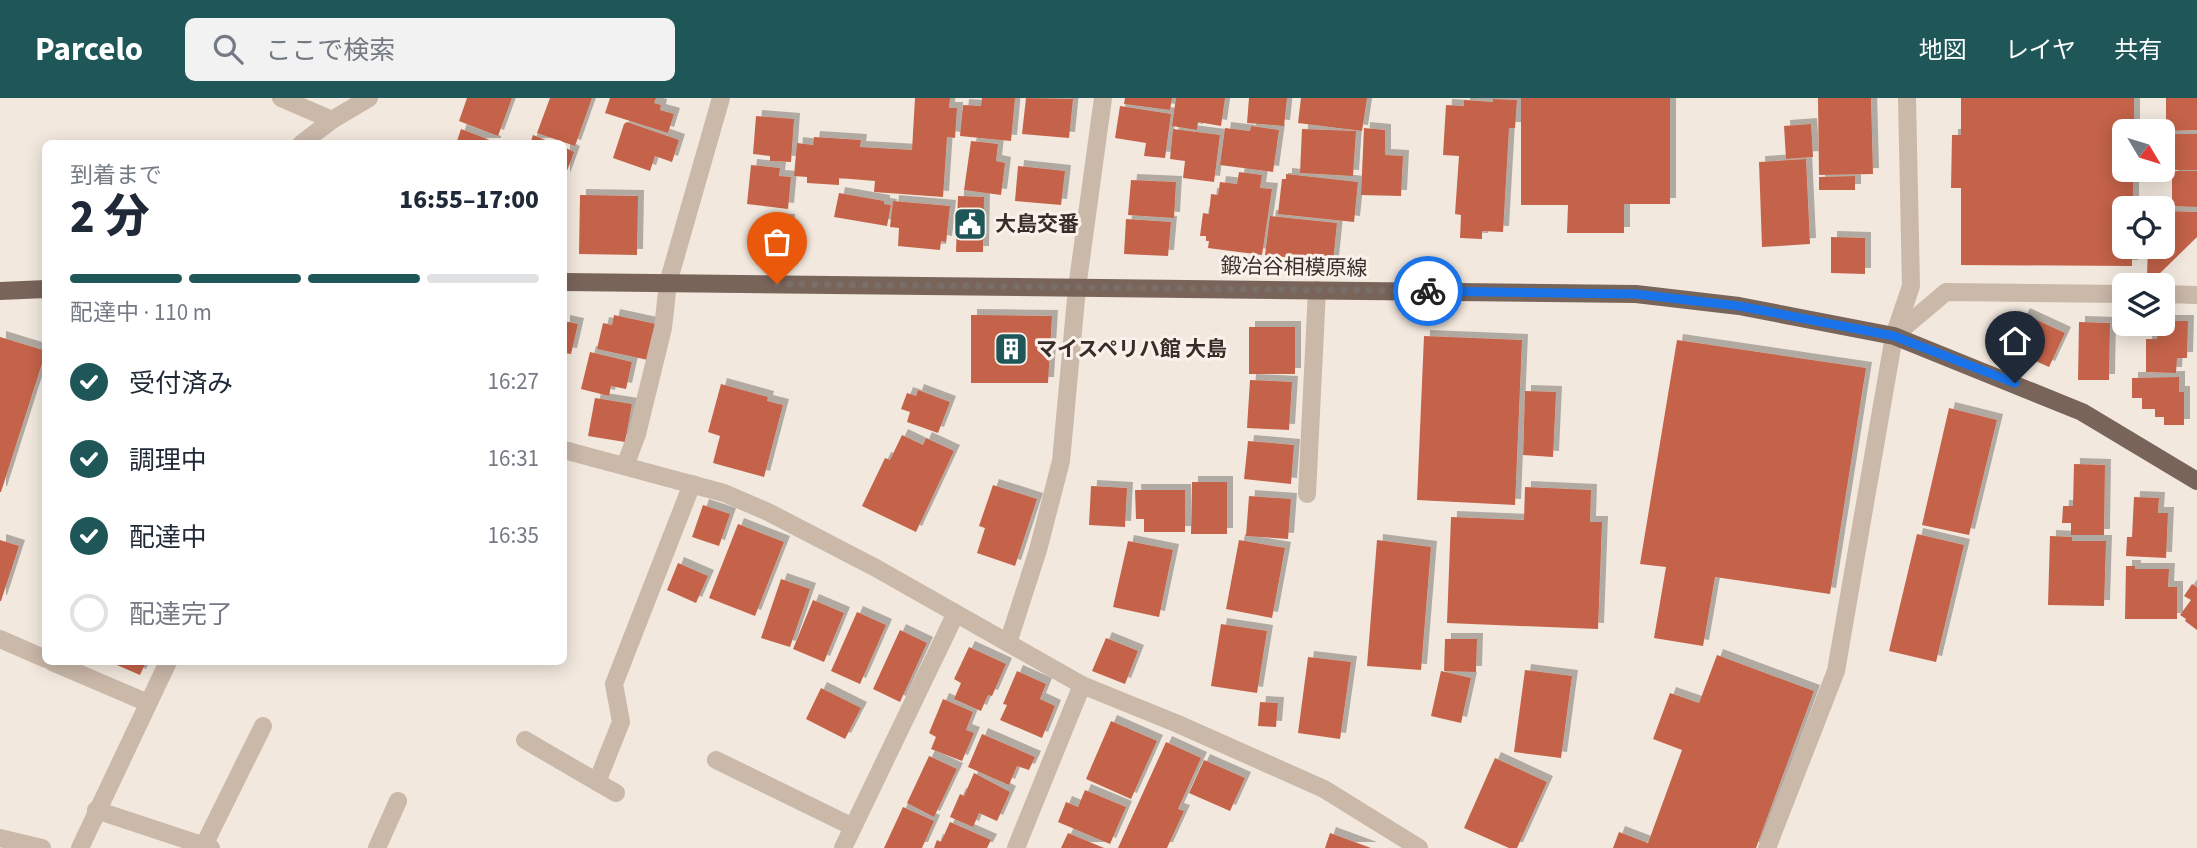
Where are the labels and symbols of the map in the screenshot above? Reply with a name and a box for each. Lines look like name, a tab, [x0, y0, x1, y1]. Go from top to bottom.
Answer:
north arrow	[2112, 119, 2175, 182]
public building icon: 大島交番	[951, 205, 989, 243]
place label: 大島交番	[995, 209, 1079, 239]
pin	[747, 212, 807, 284]
street label: 鍛冶谷相模原線	[1220, 251, 1368, 283]
courier	[1393, 256, 1463, 326]
pin	[1985, 311, 2045, 383]
building icon: マイスペリハ館 大島	[992, 330, 1030, 368]
place label: マイスペリハ館 大島	[1036, 334, 1227, 364]

